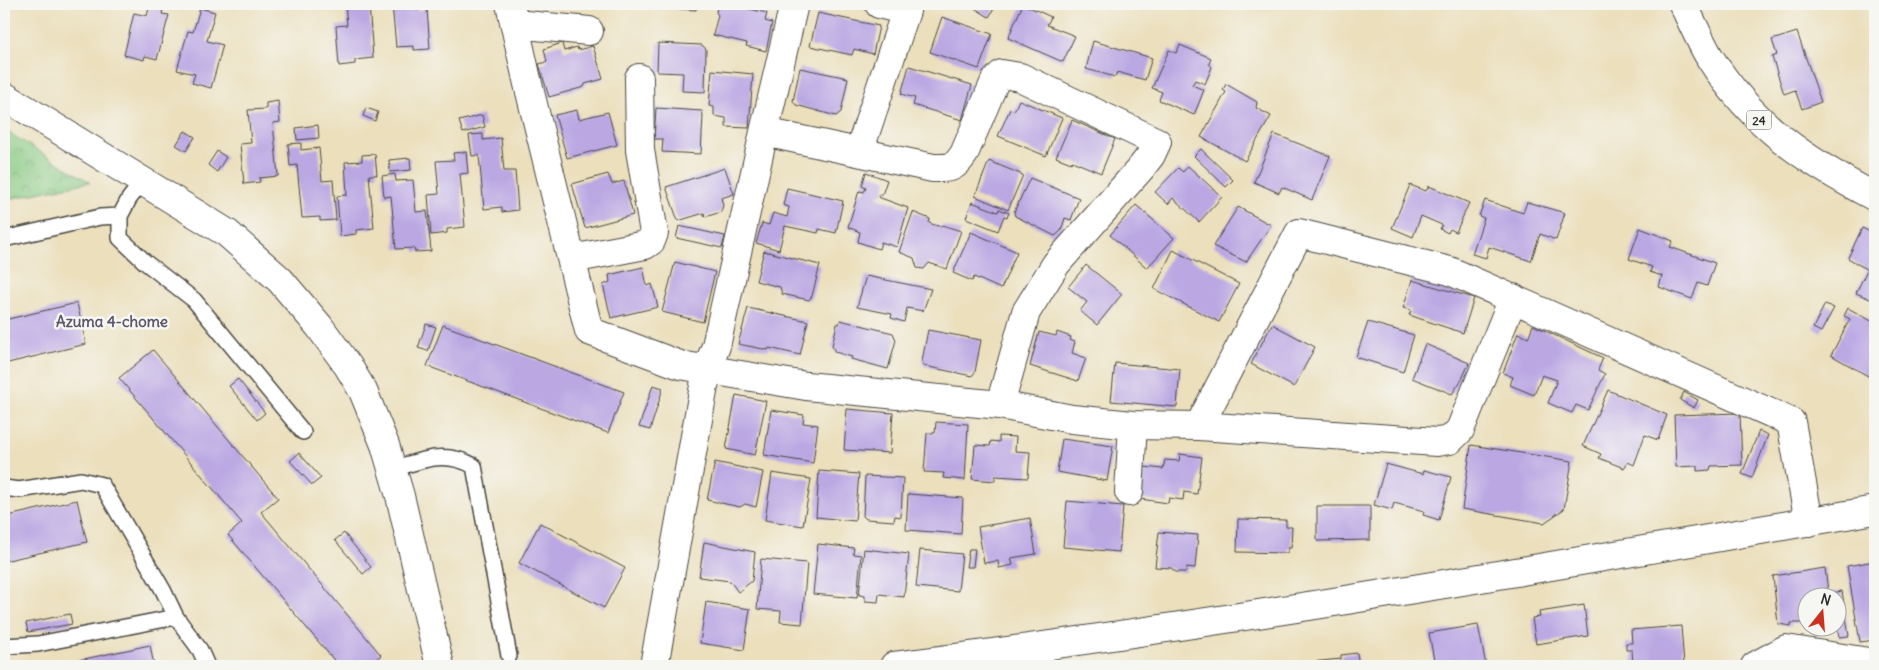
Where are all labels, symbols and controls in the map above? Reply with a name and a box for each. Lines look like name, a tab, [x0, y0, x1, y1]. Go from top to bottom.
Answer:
road number: 24	[1746, 110, 1772, 130]
district label: Azuma 4-chome	[56, 312, 168, 331]
north arrow	[1796, 588, 1846, 638]
text: N	[1819, 590, 1833, 610]

